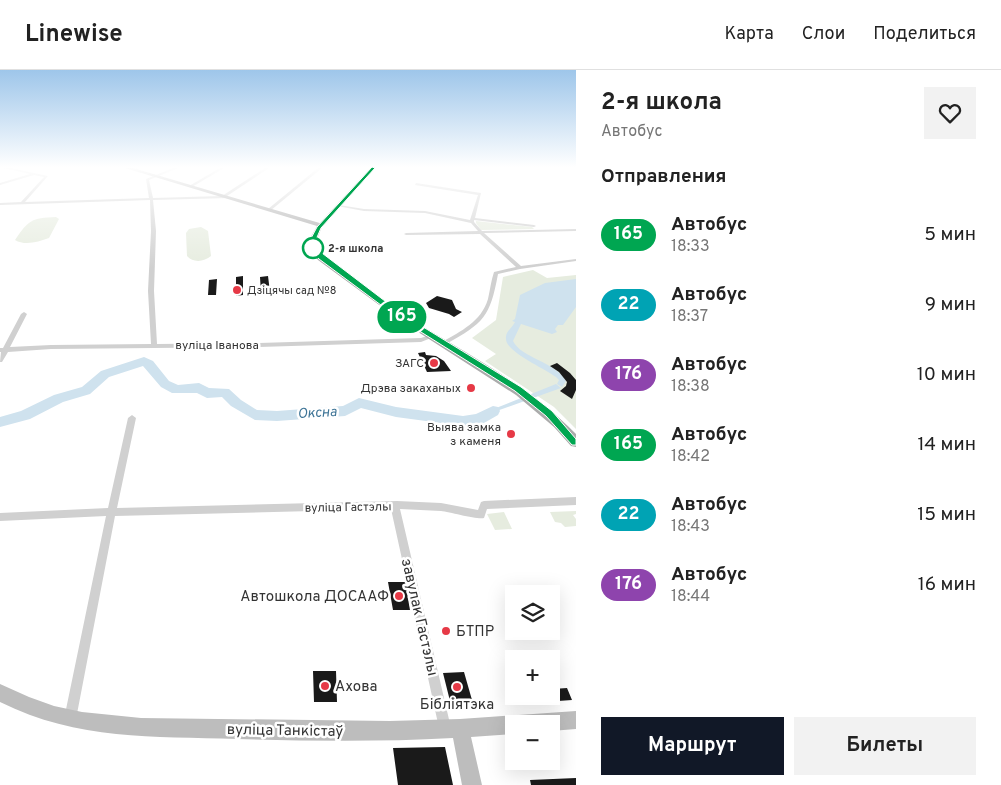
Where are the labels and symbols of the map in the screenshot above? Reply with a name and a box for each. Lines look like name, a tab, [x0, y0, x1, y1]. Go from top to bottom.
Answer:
marker: 2-я школа	[302, 237, 324, 259]
place label: 2-я школа	[328, 242, 383, 256]
marker: Дзіцячы сад №8	[231, 284, 243, 296]
place label: Дзіцячы сад №8	[247, 284, 336, 298]
line badge: 165	[373, 301, 431, 333]
street label: вуліца Іванова	[175, 338, 259, 354]
place label: ЗАГС	[395, 356, 424, 372]
marker: ЗАГС	[428, 357, 440, 369]
place label: Дрэва закаханых	[360, 381, 461, 397]
marker: Дрэва закаханых	[465, 382, 477, 394]
water label: Оксна	[297, 404, 338, 423]
place label: Выява замка з каменя	[427, 420, 501, 450]
marker: Выява замка з каменя	[505, 428, 517, 440]
street label: вуліца Гастэлы	[304, 499, 392, 517]
street label: завулак Гастэлы	[396, 557, 441, 678]
place label: Автошкола ДОСААФ	[240, 588, 389, 607]
marker: Автошкола ДОСААФ	[393, 590, 405, 602]
place label: БТПР	[456, 623, 494, 642]
marker: БТПР	[440, 625, 452, 637]
place label: Ахова	[335, 678, 378, 697]
marker: Ахова	[319, 680, 331, 692]
marker: Бібліятэка	[451, 681, 463, 693]
place label: Бібліятэка	[420, 696, 494, 715]
street label: вуліца Танкістаў	[227, 721, 343, 742]

